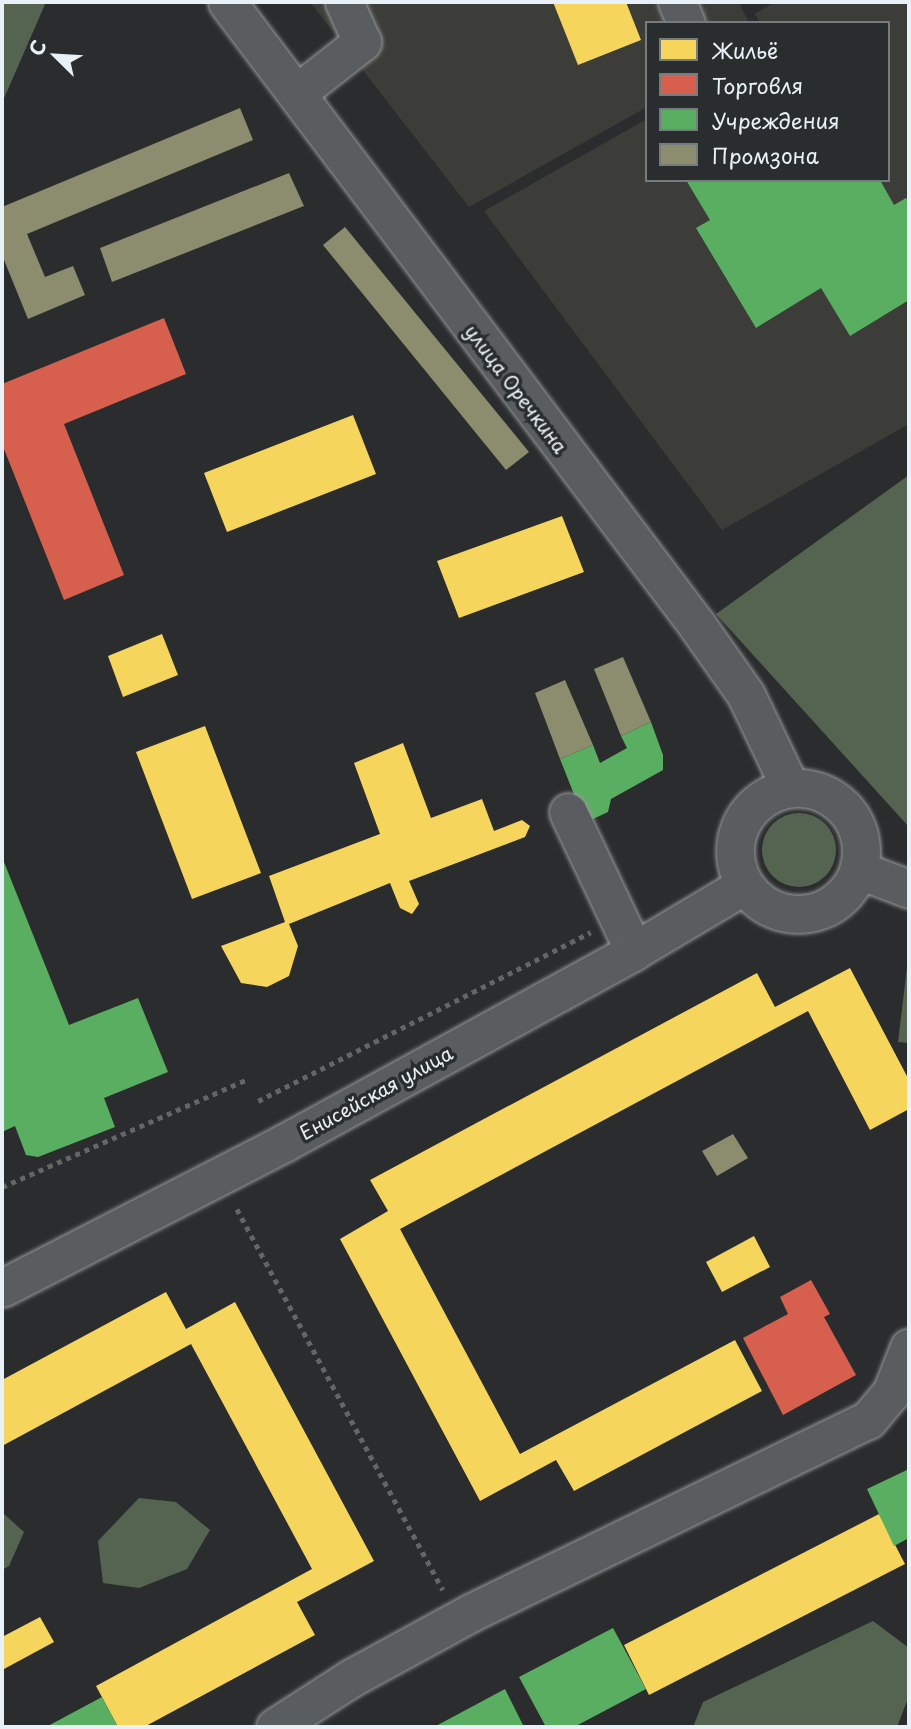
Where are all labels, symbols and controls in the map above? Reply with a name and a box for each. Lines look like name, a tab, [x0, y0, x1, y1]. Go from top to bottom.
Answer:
north arrow	[21, 21, 91, 91]
legend	[645, 21, 890, 182]
text: Жильё	[712, 34, 778, 66]
text: С	[21, 35, 53, 60]
text: Торговля	[712, 69, 803, 101]
text: Учреждения	[712, 104, 840, 136]
text: Промзона	[712, 139, 819, 171]
street label: улица Оречкина	[460, 320, 572, 458]
street label: Енисейская улица	[295, 1041, 457, 1145]

